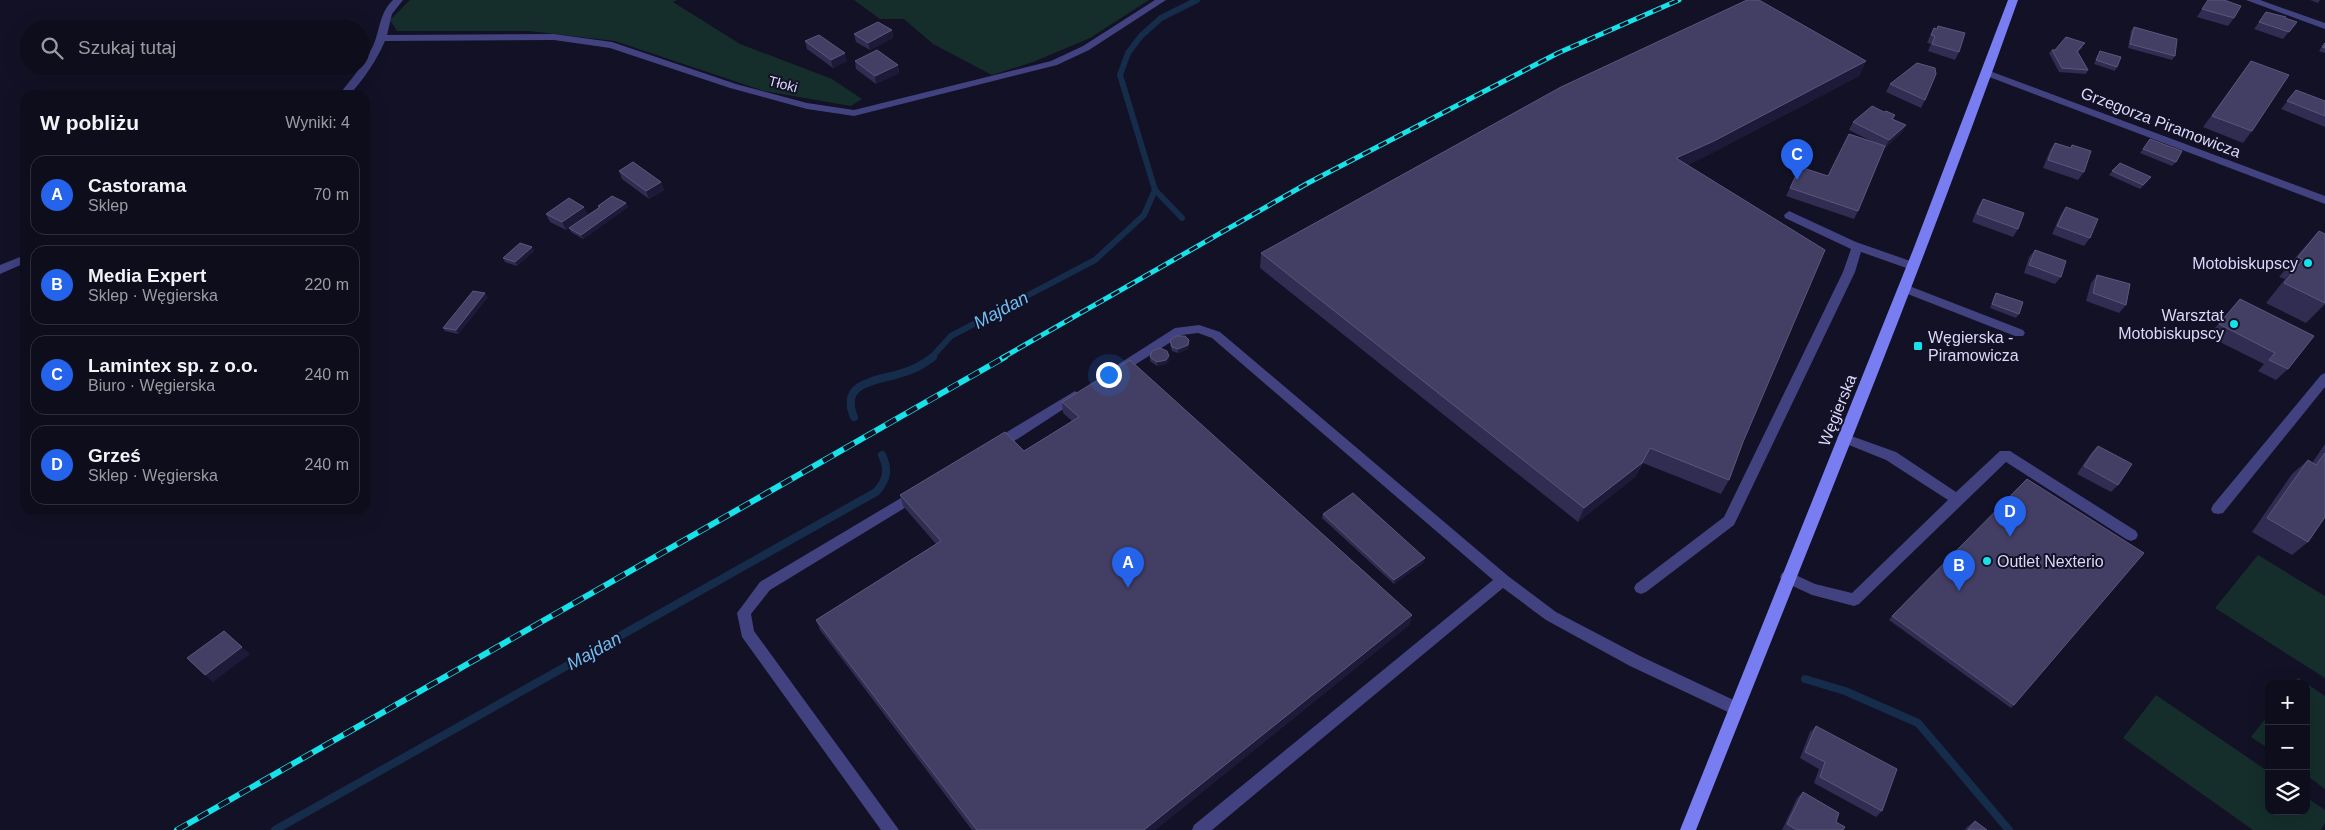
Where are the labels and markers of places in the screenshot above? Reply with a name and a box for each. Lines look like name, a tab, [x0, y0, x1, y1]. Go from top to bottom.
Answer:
pin: C	[1781, 139, 1813, 180]
place label: Motobiskupscy	[2192, 255, 2298, 272]
marker: Motobiskupscy	[2302, 257, 2314, 269]
place label: Warsztat Motobiskupscy	[2118, 307, 2225, 342]
marker: Warsztat Motobiskupscy	[2228, 318, 2240, 330]
place label: Węgierska - Piramowicza	[1928, 329, 2019, 364]
marker: Węgierska - Piramowicza	[1912, 340, 1924, 352]
pin: D	[1994, 496, 2026, 537]
pin: A	[1112, 547, 1144, 588]
pin: B	[1943, 550, 1975, 591]
place label: Outlet Nexterio	[1997, 553, 2104, 570]
marker: Outlet Nexterio	[1981, 555, 1993, 567]

